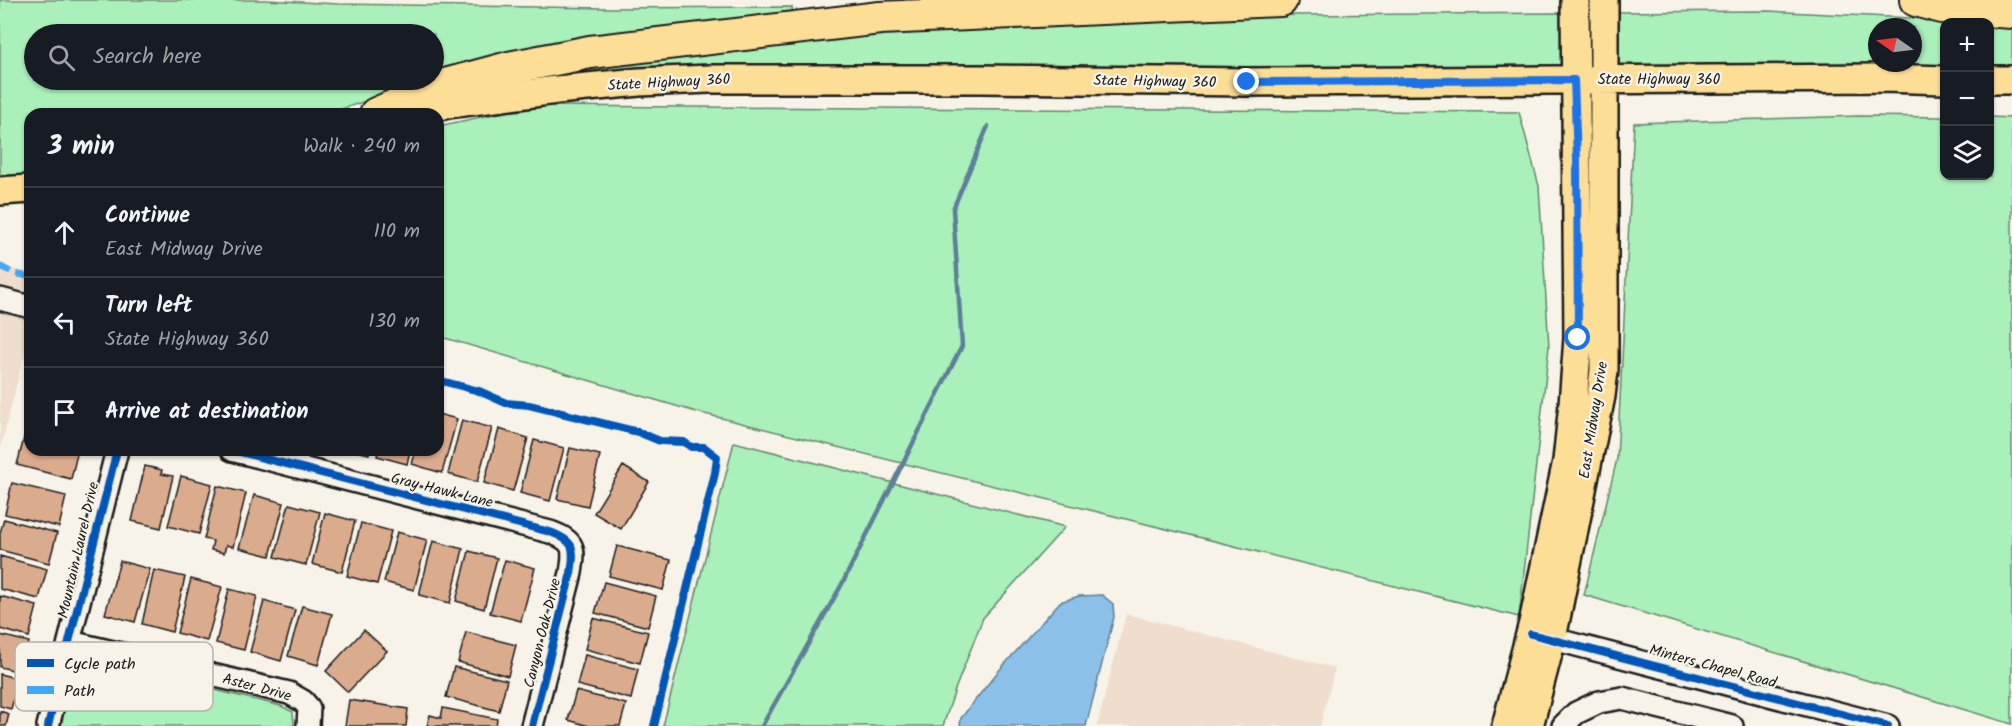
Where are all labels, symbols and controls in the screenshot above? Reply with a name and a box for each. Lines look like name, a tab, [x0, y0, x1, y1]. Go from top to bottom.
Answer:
north arrow	[1868, 18, 1922, 72]
map controls	[1940, 18, 1994, 180]
button: +	[1940, 18, 1994, 72]
search box	[24, 24, 444, 90]
text: Search here	[93, 40, 201, 75]
icon: search	[45, 41, 78, 74]
street label: State Highway 360	[607, 68, 731, 98]
route end	[1233, 68, 1259, 94]
street label: State Highway 360	[1598, 68, 1721, 92]
street label: State Highway 360	[1093, 69, 1217, 95]
button: −	[1940, 72, 1994, 126]
text: 3 min	[48, 126, 115, 168]
button: layers	[1940, 126, 1994, 180]
text: Walk · 240 m	[303, 131, 420, 163]
text: Continue	[105, 199, 190, 234]
icon: ahead	[48, 216, 81, 249]
text: 110 m	[374, 216, 420, 248]
text: East Midway Drive	[105, 234, 263, 266]
text: Turn left	[105, 289, 192, 324]
icon: left	[48, 306, 81, 339]
text: 130 m	[368, 306, 420, 338]
text: State Highway 360	[105, 324, 269, 356]
route start	[1564, 324, 1590, 350]
street label: East Midway Drive	[1573, 360, 1615, 481]
text: Arrive at destination	[105, 395, 308, 430]
icon: arrive	[48, 396, 81, 429]
street label: Gray Hawk Lane	[388, 467, 496, 515]
street label: Mountain Laurel Drive	[52, 479, 106, 621]
street label: Canyon Oak Drive	[518, 576, 568, 691]
street label: Minters Chapel Road	[1646, 638, 1780, 696]
legend	[15, 642, 213, 711]
text: Cycle path	[64, 652, 136, 677]
street label: Aster Drive	[220, 667, 294, 709]
text: Path	[64, 679, 95, 704]

